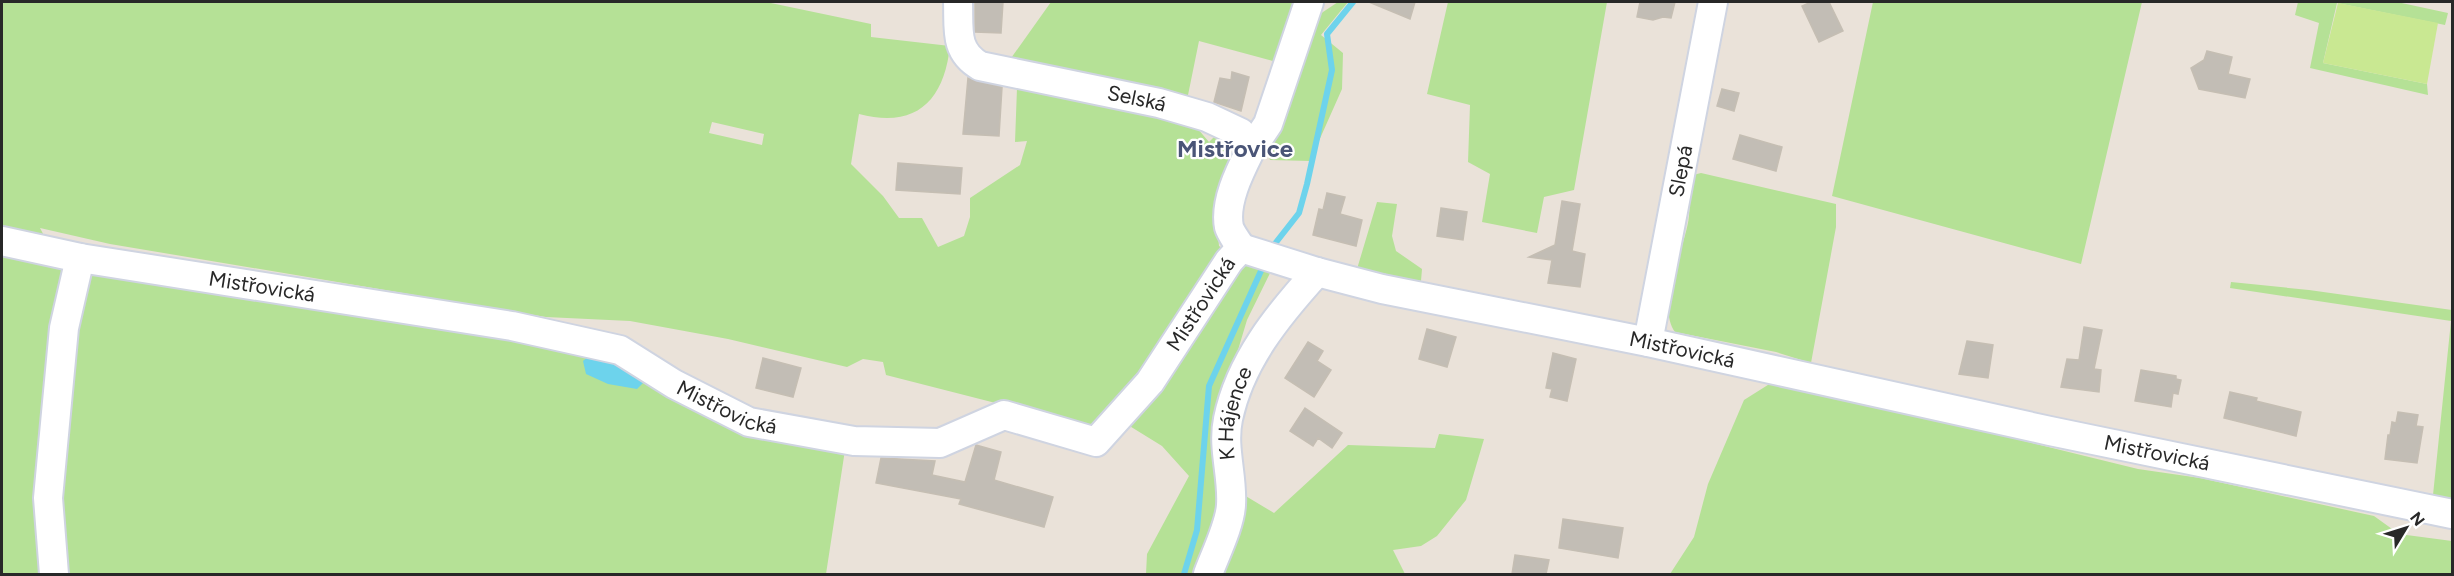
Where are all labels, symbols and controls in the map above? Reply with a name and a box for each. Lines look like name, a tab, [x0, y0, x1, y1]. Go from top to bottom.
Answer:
street label: Selská	[1105, 80, 1169, 116]
district label: Mistřovice	[1177, 134, 1293, 163]
street label: Slepá	[1663, 143, 1697, 199]
street label: Mistřovická	[1161, 252, 1240, 355]
street label: Mistřovická	[207, 265, 317, 307]
street label: Mistřovická	[1627, 326, 1737, 373]
street label: K Hájence	[1213, 362, 1257, 462]
street label: Mistřovická	[673, 375, 779, 439]
street label: Mistřovická	[2102, 429, 2212, 476]
north arrow	[2376, 498, 2436, 558]
text: N	[2406, 508, 2429, 530]

